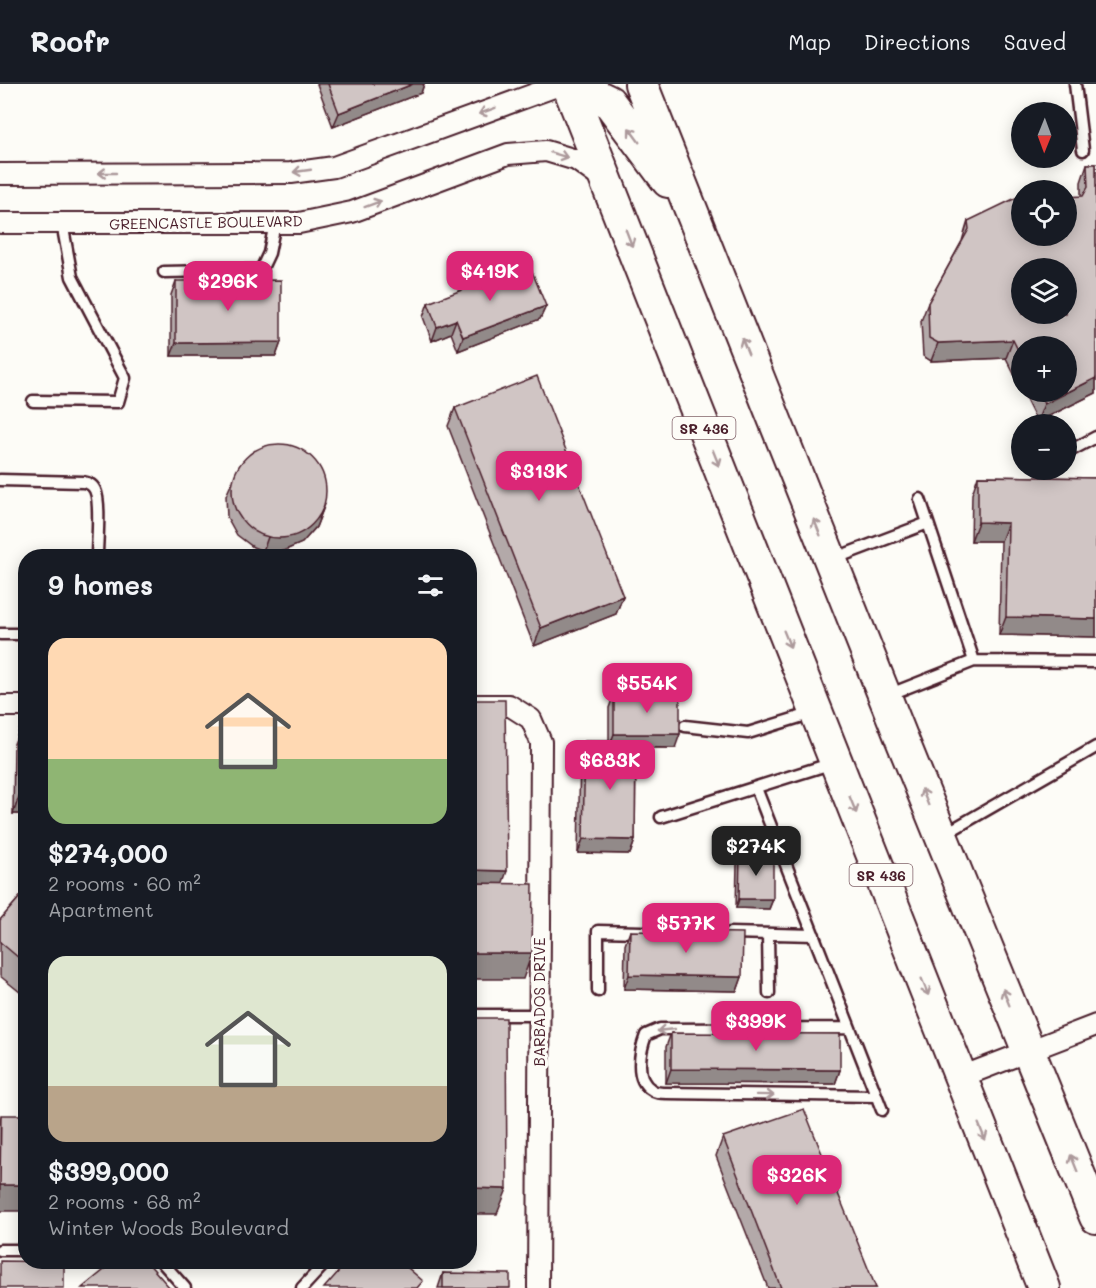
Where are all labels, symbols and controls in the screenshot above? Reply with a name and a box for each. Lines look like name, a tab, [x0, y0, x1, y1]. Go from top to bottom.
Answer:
text: Roofr	[30, 23, 110, 59]
text: Map	[788, 28, 831, 55]
text: Directions	[864, 28, 971, 55]
text: Saved	[1004, 28, 1066, 55]
north arrow	[1011, 102, 1077, 168]
map controls	[1011, 102, 1077, 480]
one-way arrow	[478, 107, 497, 118]
one-way arrow	[627, 128, 640, 144]
one-way arrow	[549, 150, 568, 161]
one-way arrow	[293, 166, 313, 177]
one-way arrow	[98, 168, 118, 179]
button: locate	[1011, 180, 1077, 246]
one-way arrow	[364, 198, 382, 209]
street label: GREENCASTLE BOULEVARD	[109, 210, 303, 234]
one-way arrow	[624, 228, 635, 246]
pin: $419K	[448, 251, 532, 302]
text: $419K	[460, 257, 520, 283]
button: layers	[1011, 258, 1077, 324]
pin: $296K	[186, 261, 270, 312]
text: $296K	[198, 267, 258, 293]
button: +	[1011, 336, 1077, 402]
one-way arrow	[739, 337, 750, 356]
button: −	[1011, 414, 1077, 480]
road number: SR 436	[672, 417, 736, 439]
one-way arrow	[711, 448, 722, 467]
pin: $313K	[497, 451, 581, 502]
text: $313K	[510, 457, 568, 483]
one-way arrow	[811, 519, 822, 537]
text: 9 homes	[48, 568, 153, 602]
icon: filters	[414, 569, 447, 602]
one-way arrow	[783, 630, 794, 648]
pin: $554K	[605, 663, 689, 714]
text: $554K	[616, 669, 678, 695]
icon: home	[194, 677, 302, 785]
pin: $683K	[568, 740, 652, 791]
text: $683K	[579, 746, 641, 772]
one-way arrow	[919, 788, 930, 807]
one-way arrow	[848, 796, 859, 814]
pin: $274K	[714, 826, 798, 877]
text: $274K	[726, 832, 786, 858]
text: $274,000	[48, 836, 168, 870]
road number: SR 436	[850, 864, 912, 886]
text: 2 rooms · 60 m²	[48, 870, 201, 896]
text: Apartment	[48, 896, 154, 922]
pin: $577K	[644, 903, 728, 954]
text: $577K	[656, 909, 716, 935]
street label: BARBADOS DRIVE	[529, 937, 549, 1067]
one-way arrow	[920, 977, 931, 995]
one-way arrow	[1000, 989, 1011, 1007]
icon: home	[194, 995, 302, 1103]
pin: $399K	[714, 1001, 798, 1052]
text: $399K	[725, 1007, 787, 1033]
one-way arrow	[656, 1025, 676, 1036]
one-way arrow	[755, 1089, 775, 1101]
one-way arrow	[977, 1122, 988, 1140]
text: $399,000	[48, 1154, 169, 1188]
one-way arrow	[1068, 1154, 1079, 1173]
pin: $326K	[755, 1155, 839, 1206]
text: $326K	[767, 1161, 827, 1187]
text: 2 rooms · 68 m²	[48, 1188, 201, 1214]
text: Winter Woods Boulevard	[48, 1214, 289, 1240]

